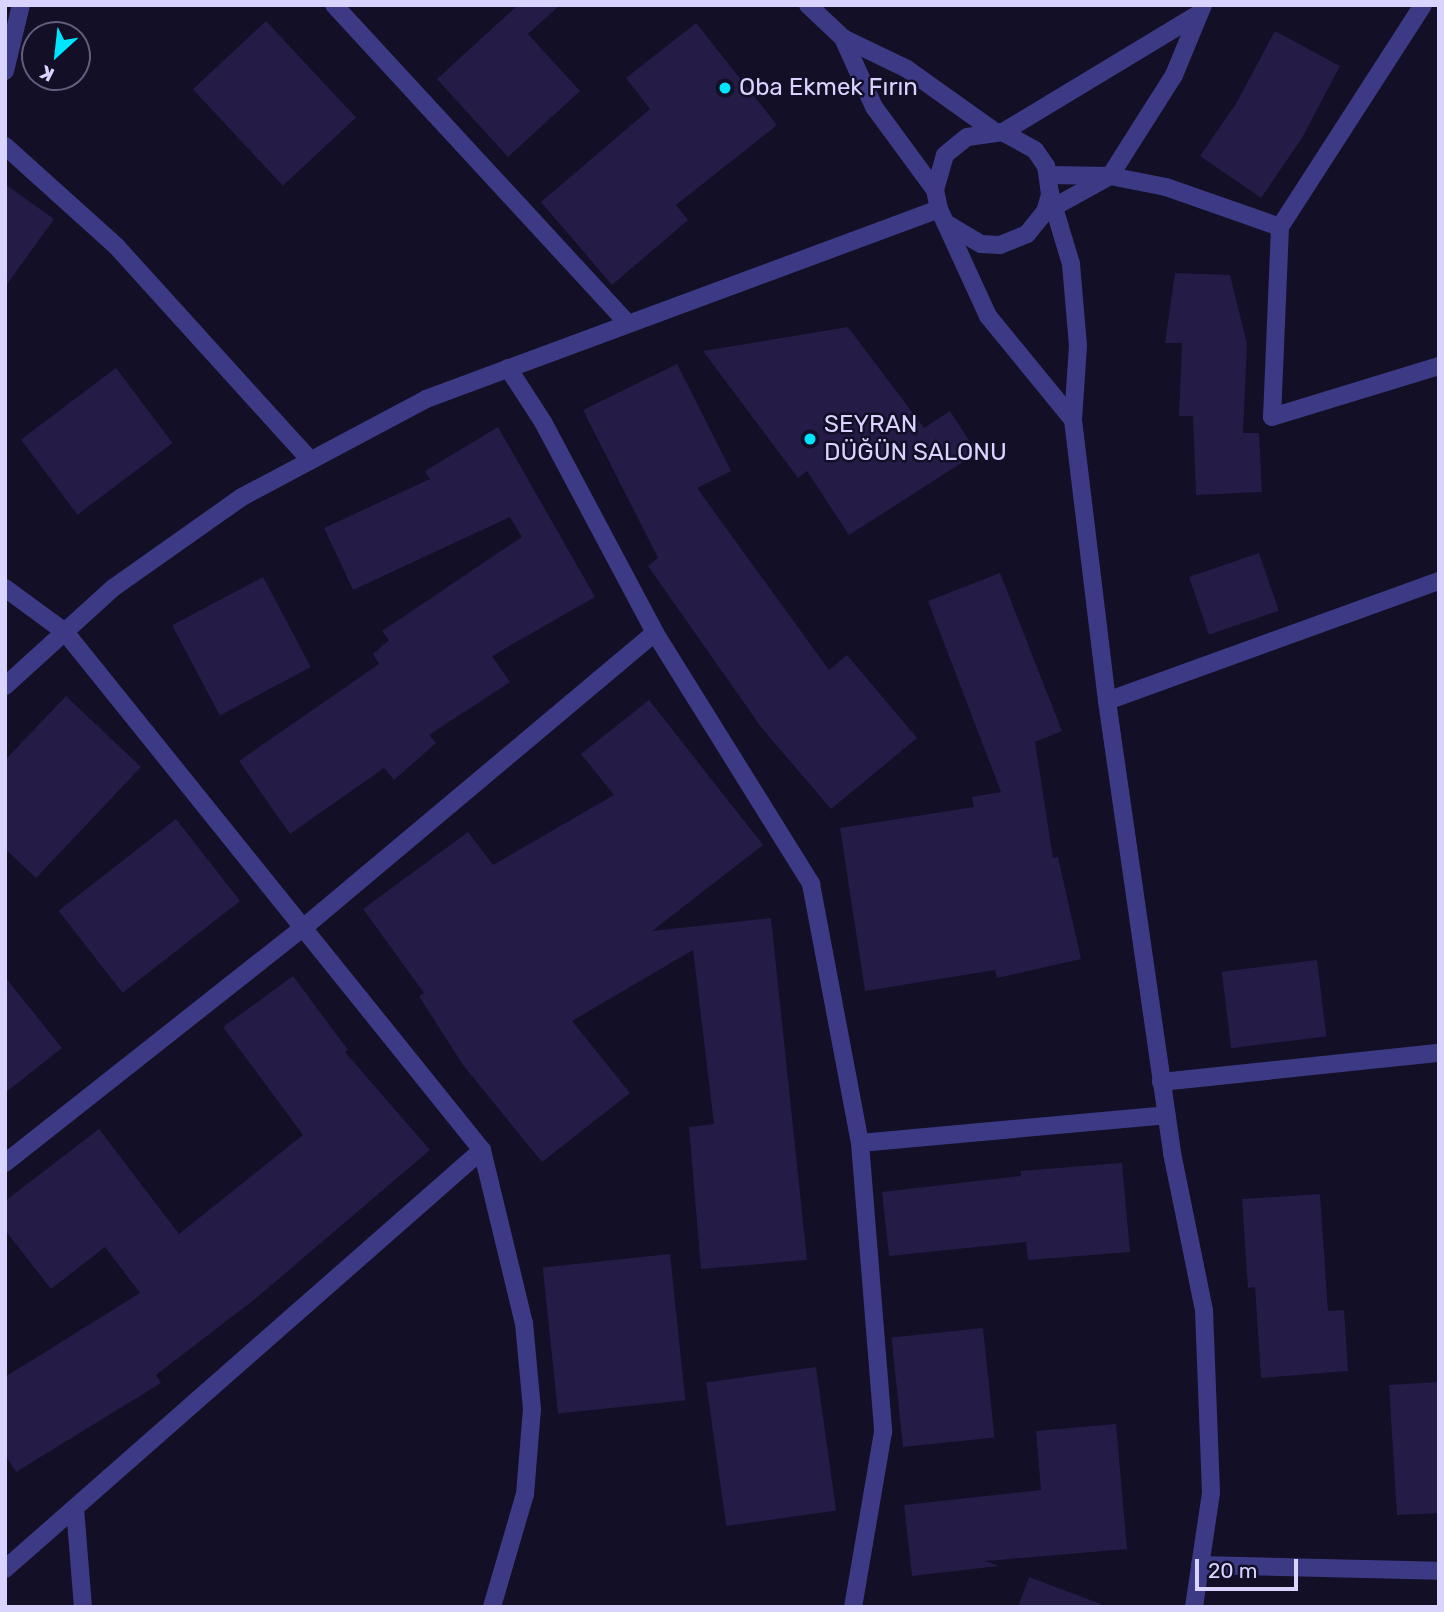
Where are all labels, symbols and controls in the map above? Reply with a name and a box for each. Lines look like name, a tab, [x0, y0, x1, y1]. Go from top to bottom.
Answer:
north arrow	[21, 21, 91, 91]
text: K	[36, 60, 58, 86]
place label: Oba Ekmek Fırın	[739, 74, 918, 102]
marker: Oba Ekmek Fırın	[717, 80, 733, 96]
place label: SEYRAN DÜĞÜN SALONU	[824, 411, 1007, 467]
marker: SEYRAN DÜĞÜN SALONU	[802, 431, 818, 447]
scale bar	[1199, 1546, 1302, 1590]
text: 20 m	[1208, 1558, 1257, 1583]

